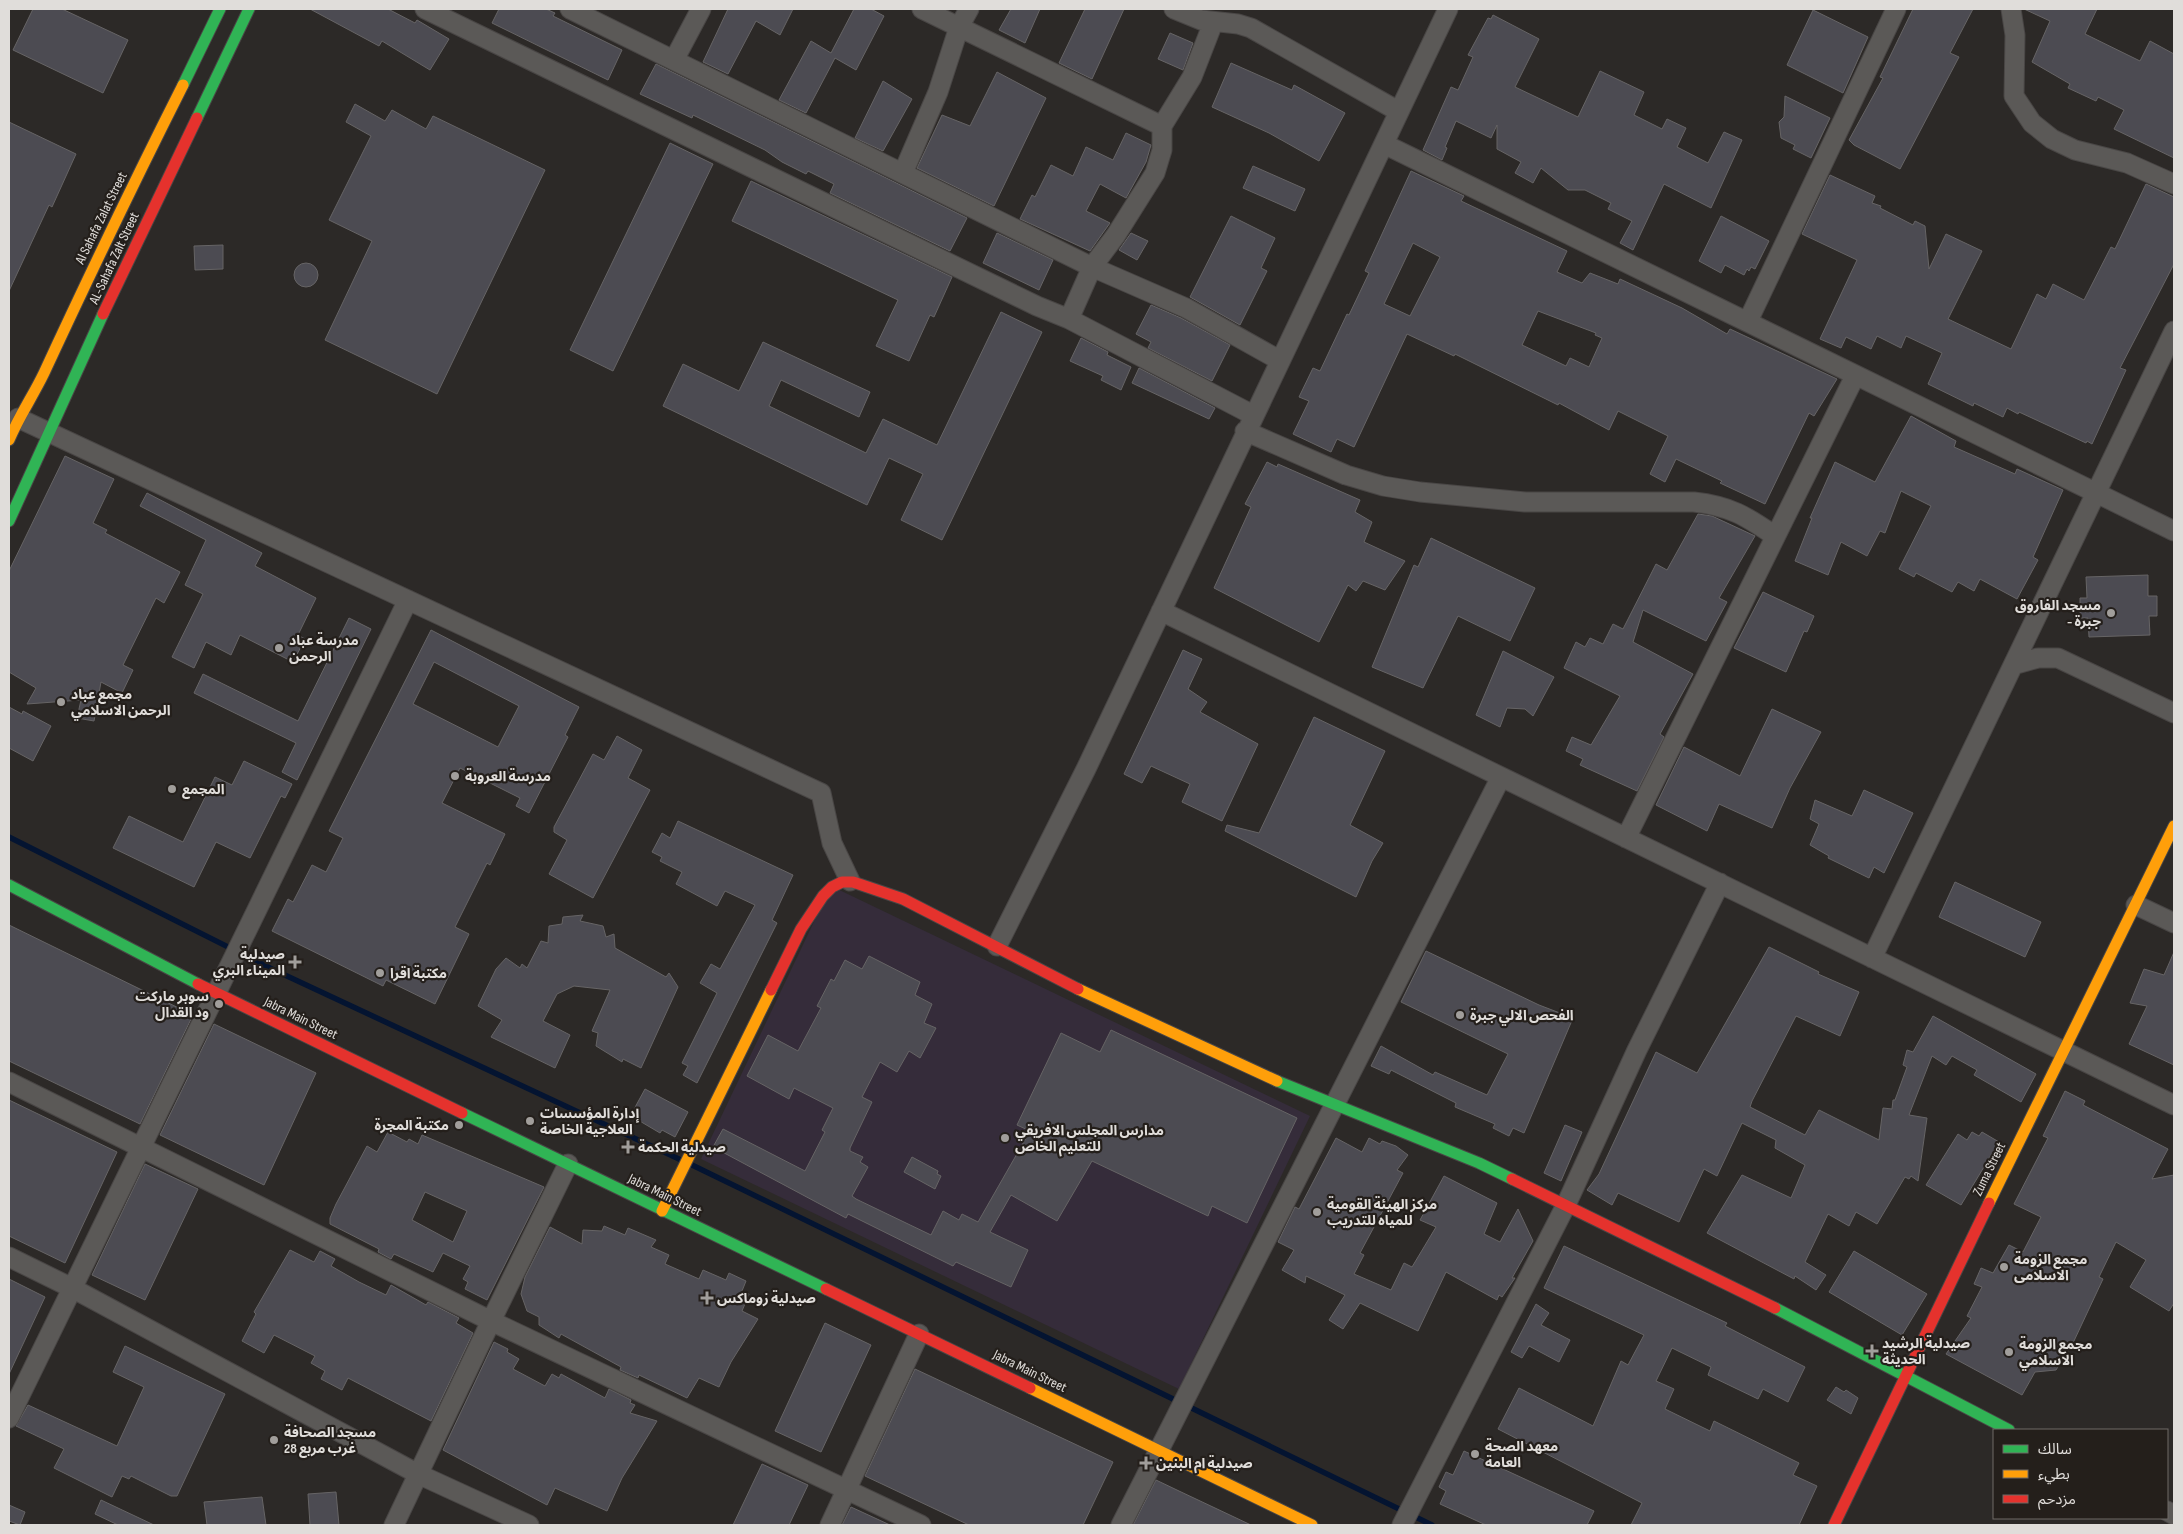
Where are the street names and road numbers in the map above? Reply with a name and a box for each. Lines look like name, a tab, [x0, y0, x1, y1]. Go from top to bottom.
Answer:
street label: Al Sahafa Zalat Street	[71, 169, 131, 268]
street label: AL-Sahafa Zalt Street	[85, 209, 143, 308]
street label: Jabra Main Street	[261, 992, 340, 1043]
street label: Zuma Street	[1969, 1139, 2009, 1199]
street label: Jabra Main Street	[625, 1169, 704, 1220]
street label: Jabra Main Street	[990, 1345, 1069, 1396]

